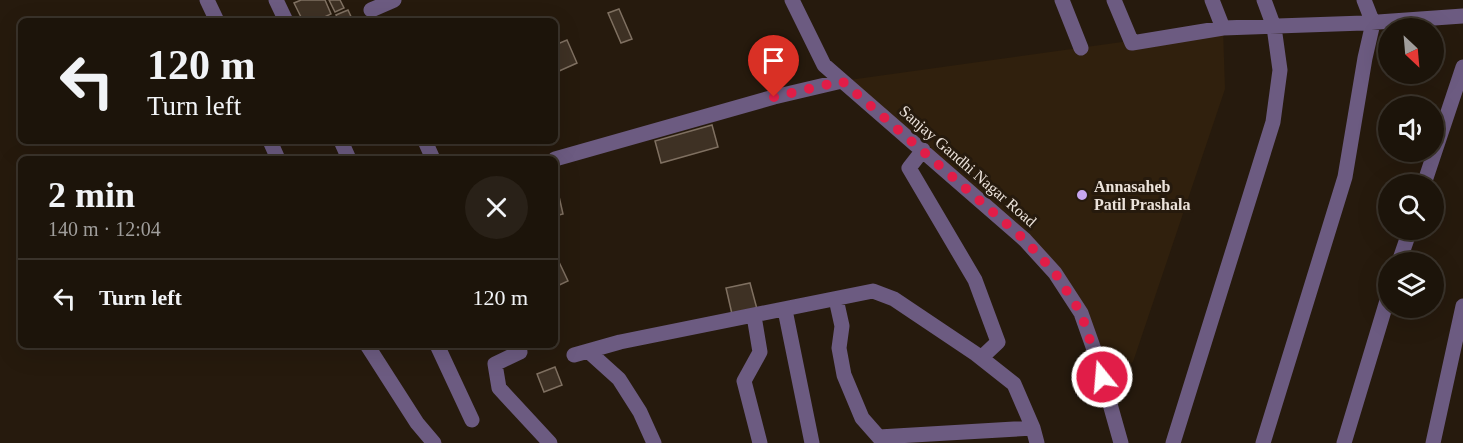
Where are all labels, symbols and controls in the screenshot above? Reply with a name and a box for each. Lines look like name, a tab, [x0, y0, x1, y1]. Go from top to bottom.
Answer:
north arrow	[1378, 18, 1444, 84]
map controls	[1378, 18, 1444, 318]
pin	[748, 35, 799, 97]
icon: left	[48, 42, 126, 120]
text: 120 m	[147, 42, 256, 88]
icon: arrive	[757, 44, 790, 77]
text: Turn left	[147, 91, 241, 121]
button: sound	[1378, 96, 1444, 162]
street label: Sanjay Gandhi Nagar Road	[896, 102, 1040, 231]
button: search	[1378, 174, 1444, 240]
text: 2 min	[48, 175, 135, 215]
button: close	[465, 176, 528, 239]
place label: Annasaheb Patil Prashala	[1094, 178, 1190, 213]
marker: Annasaheb Patil Prashala	[1075, 188, 1089, 202]
text: 140 m · 12:04	[48, 218, 161, 240]
button: layers	[1378, 252, 1444, 318]
icon: left	[48, 282, 81, 315]
text: Turn left	[99, 285, 182, 310]
text: 120 m	[472, 285, 528, 310]
position arrow	[1070, 345, 1134, 409]

